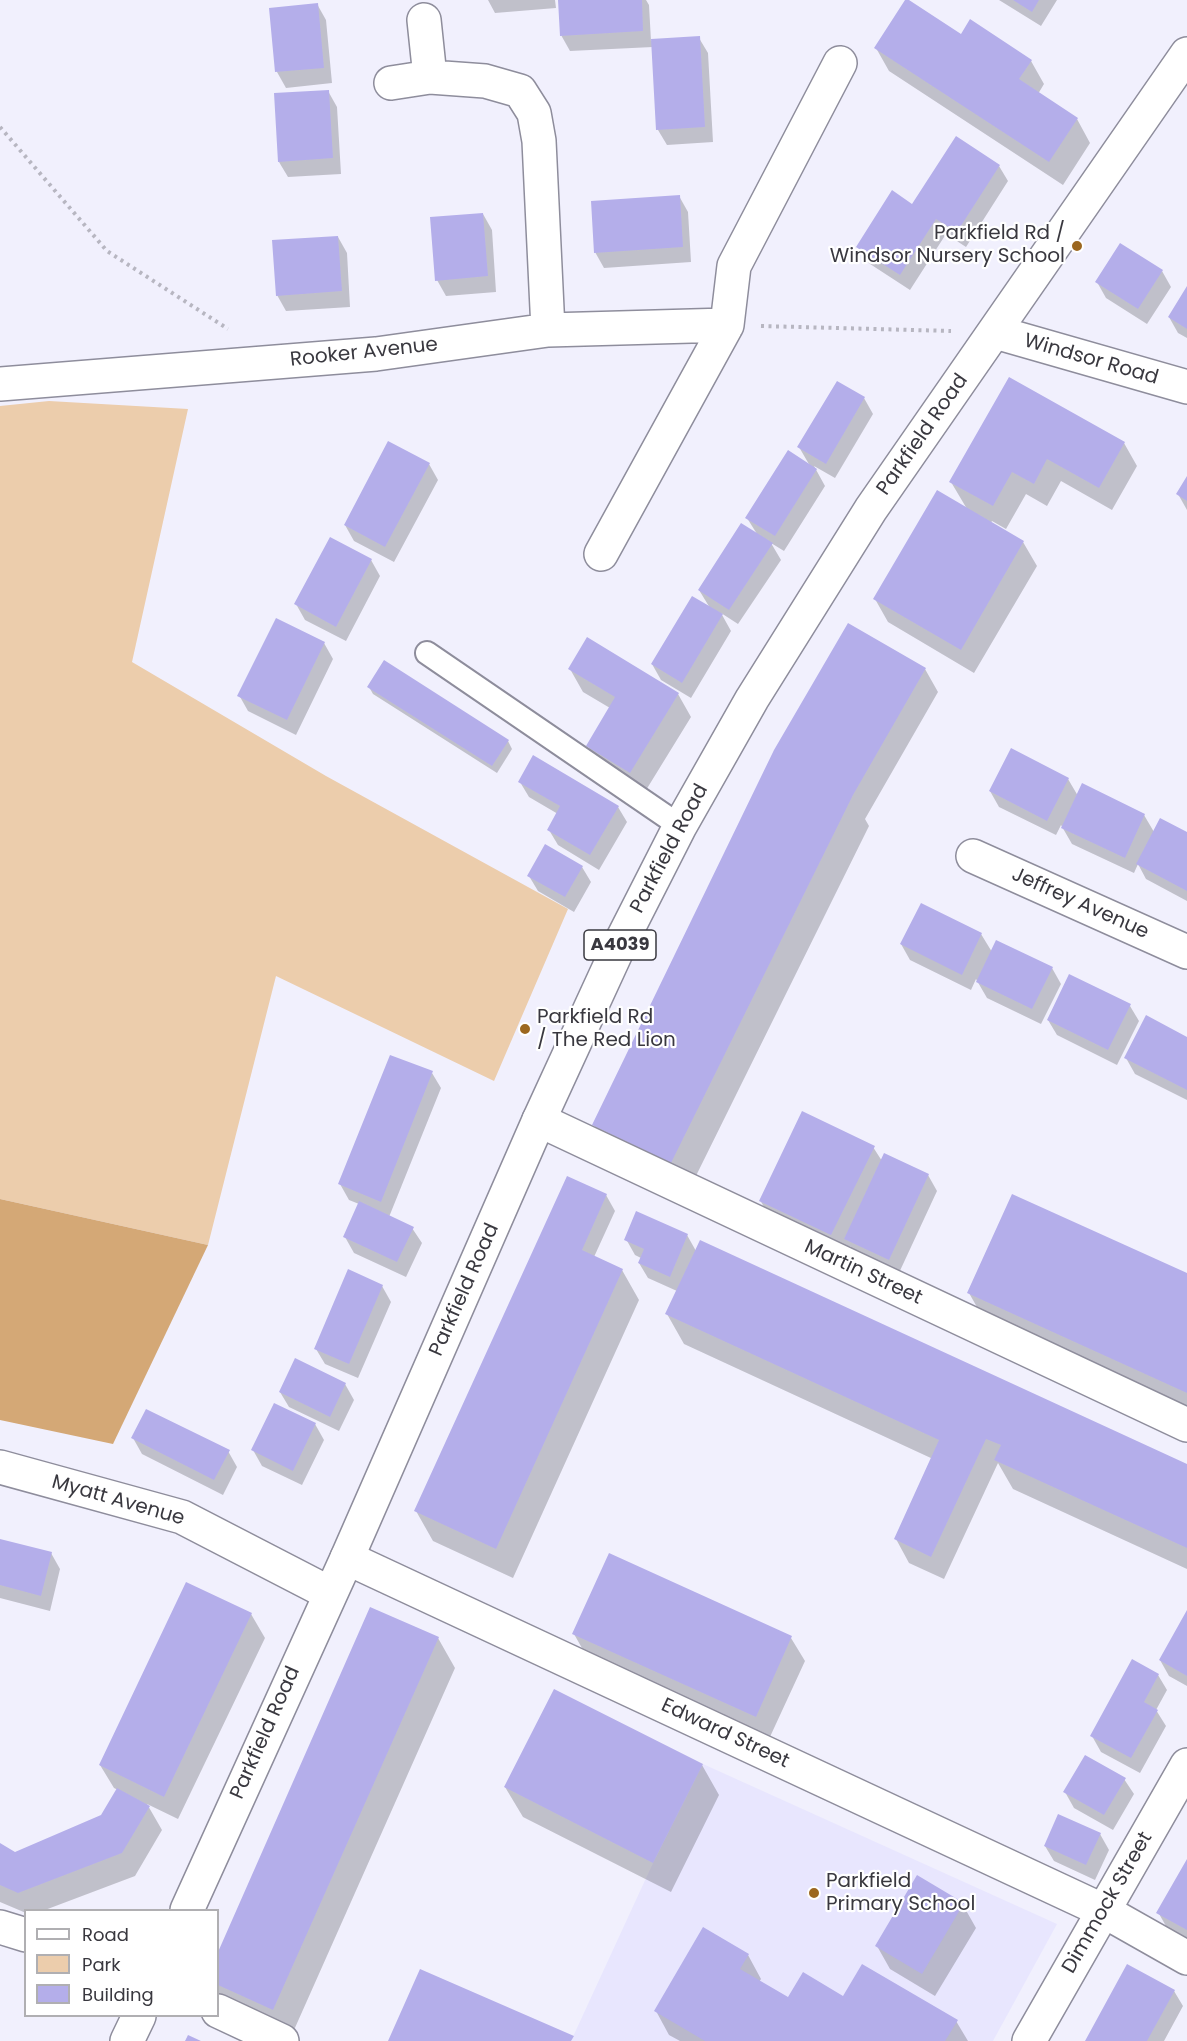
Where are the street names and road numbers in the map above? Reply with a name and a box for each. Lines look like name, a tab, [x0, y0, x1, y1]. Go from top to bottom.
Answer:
street label: Windsor Road	[1021, 329, 1161, 391]
street label: Rooker Avenue	[289, 333, 439, 373]
street label: Parkfield Road	[872, 370, 974, 500]
street label: Parkfield Road	[626, 780, 714, 918]
street label: Jeffrey Avenue	[1008, 863, 1152, 945]
road number: A4039	[584, 930, 656, 960]
street label: Parkfield Road	[425, 1220, 505, 1360]
street label: Martin Street	[800, 1235, 926, 1311]
street label: Myatt Avenue	[49, 1471, 187, 1531]
street label: Parkfield Road	[226, 1663, 306, 1803]
street label: Edward Street	[657, 1694, 793, 1774]
street label: Dimmock Street	[1058, 1828, 1158, 1978]

